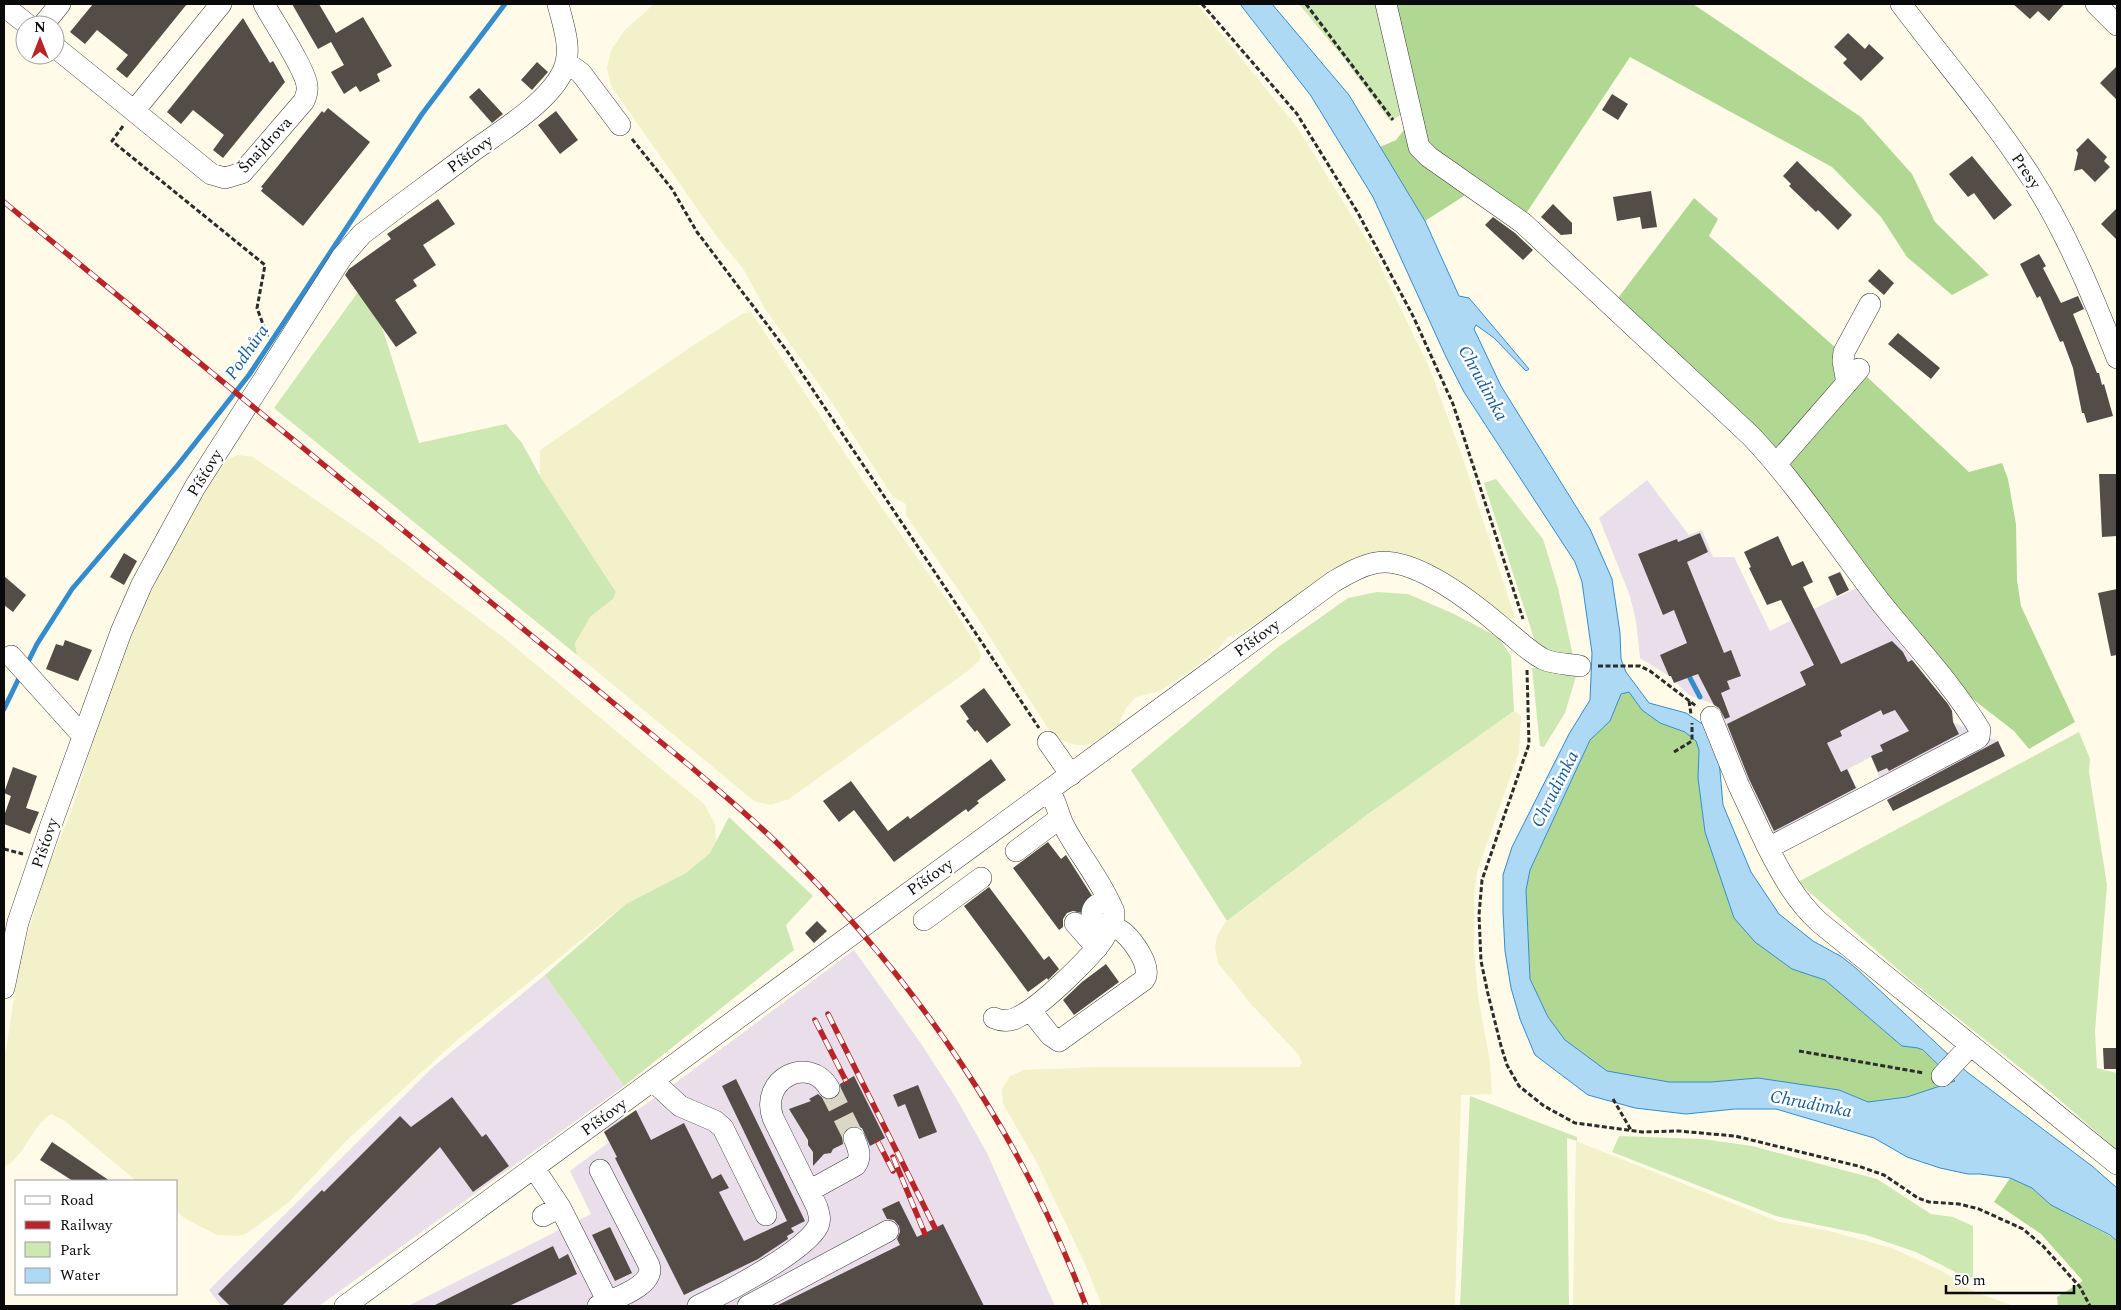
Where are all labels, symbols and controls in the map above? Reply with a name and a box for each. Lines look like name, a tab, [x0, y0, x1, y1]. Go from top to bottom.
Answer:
north arrow	[15, 15, 65, 65]
text: N	[34, 17, 46, 38]
street label: Šnajdrova	[232, 111, 298, 179]
street label: Píšťovy	[442, 128, 499, 179]
street label: Presy	[2005, 148, 2048, 195]
water label: Podhůra	[218, 319, 276, 385]
water label: Chrudimka	[1451, 340, 1515, 426]
street label: Píšťovy	[181, 444, 230, 501]
street label: Píšťovy	[1229, 612, 1286, 663]
water label: Chrudimka	[1524, 746, 1586, 832]
street label: Píšťovy	[25, 813, 65, 871]
street label: Píšťovy	[902, 852, 959, 902]
water label: Chrudimka	[1768, 1083, 1854, 1125]
street label: Píšťovy	[576, 1091, 633, 1142]
legend	[15, 1180, 178, 1295]
text: Road	[60, 1189, 94, 1212]
text: Railway	[60, 1214, 113, 1237]
text: Park	[60, 1239, 91, 1262]
scale bar	[1946, 1262, 2074, 1294]
text: Water	[60, 1264, 100, 1287]
text: 50 m	[1954, 1269, 1986, 1292]

